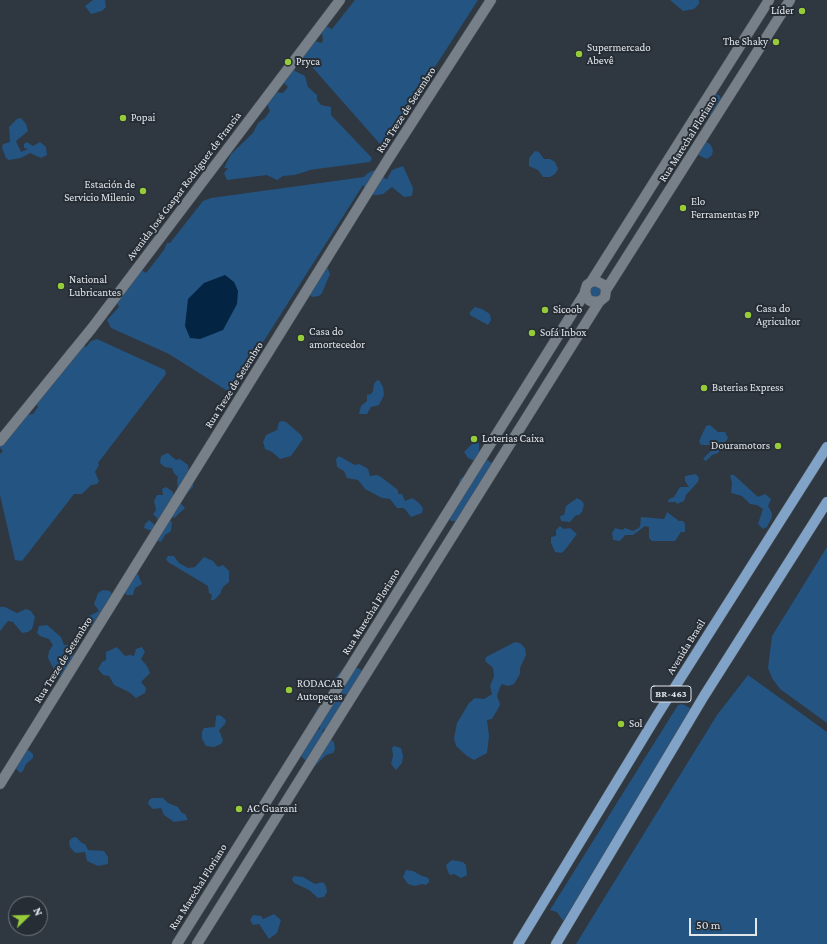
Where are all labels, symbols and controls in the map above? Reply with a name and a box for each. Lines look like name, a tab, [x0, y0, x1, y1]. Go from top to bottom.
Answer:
place label: Líder	[771, 4, 794, 18]
marker: Líder	[797, 6, 807, 16]
place label: The Shaky	[723, 35, 768, 49]
marker: The Shaky	[771, 37, 781, 47]
place label: Supermercado Abevê	[587, 41, 651, 67]
marker: Supermercado Abevê	[574, 49, 584, 59]
place label: Pryca	[296, 55, 320, 69]
marker: Pryca	[283, 57, 293, 67]
street label: Rua Treze de Setembro	[373, 65, 439, 155]
street label: Rua Marechal Floriano	[656, 93, 720, 185]
street label: Avenida José Gaspar Rodríguez de Francia	[124, 109, 244, 263]
place label: Popai	[131, 111, 156, 125]
marker: Popai	[118, 113, 128, 123]
place label: Estación de Servicio Milenio	[64, 178, 135, 204]
marker: Estación de Servicio Milenio	[138, 186, 148, 196]
place label: Elo Ferramentas PP	[691, 195, 759, 221]
marker: Elo Ferramentas PP	[678, 203, 688, 213]
place label: National Lubricantes	[69, 273, 121, 299]
marker: National Lubricantes	[56, 281, 66, 291]
place label: Casa do Agricultor	[756, 302, 801, 328]
place label: Sicoob	[553, 303, 582, 317]
marker: Sicoob	[540, 305, 550, 315]
marker: Casa do Agricultor	[743, 310, 753, 320]
place label: Casa do amortecedor	[309, 325, 365, 351]
place label: Sofá Inbox	[540, 326, 586, 340]
marker: Sofá Inbox	[527, 328, 537, 338]
marker: Casa do amortecedor	[296, 333, 306, 343]
street label: Rua Treze de Setembro	[202, 339, 266, 431]
place label: Baterias Express	[712, 381, 784, 395]
marker: Baterias Express	[699, 383, 709, 393]
place label: Loterias Caixa	[482, 432, 544, 446]
marker: Loterias Caixa	[469, 434, 479, 444]
place label: Douramotors	[711, 439, 770, 453]
marker: Douramotors	[773, 441, 783, 451]
street label: Rua Marechal Floriano	[339, 566, 403, 658]
street label: Rua Treze de Setembro	[31, 614, 95, 706]
street label: Avenida Brasil	[664, 617, 708, 677]
place label: RODACAR Autopeças	[297, 677, 343, 703]
marker: RODACAR Autopeças	[284, 685, 294, 695]
road number: BR-463	[651, 686, 691, 702]
place label: Sol	[629, 717, 642, 731]
marker: Sol	[616, 719, 626, 729]
place label: AC Guarani	[247, 802, 297, 816]
marker: AC Guarani	[234, 804, 244, 814]
street label: Rua Marechal Floriano	[166, 841, 230, 933]
north arrow	[8, 896, 48, 936]
text: N	[31, 906, 45, 917]
scale bar	[691, 910, 759, 936]
text: 50 m	[696, 918, 720, 932]

